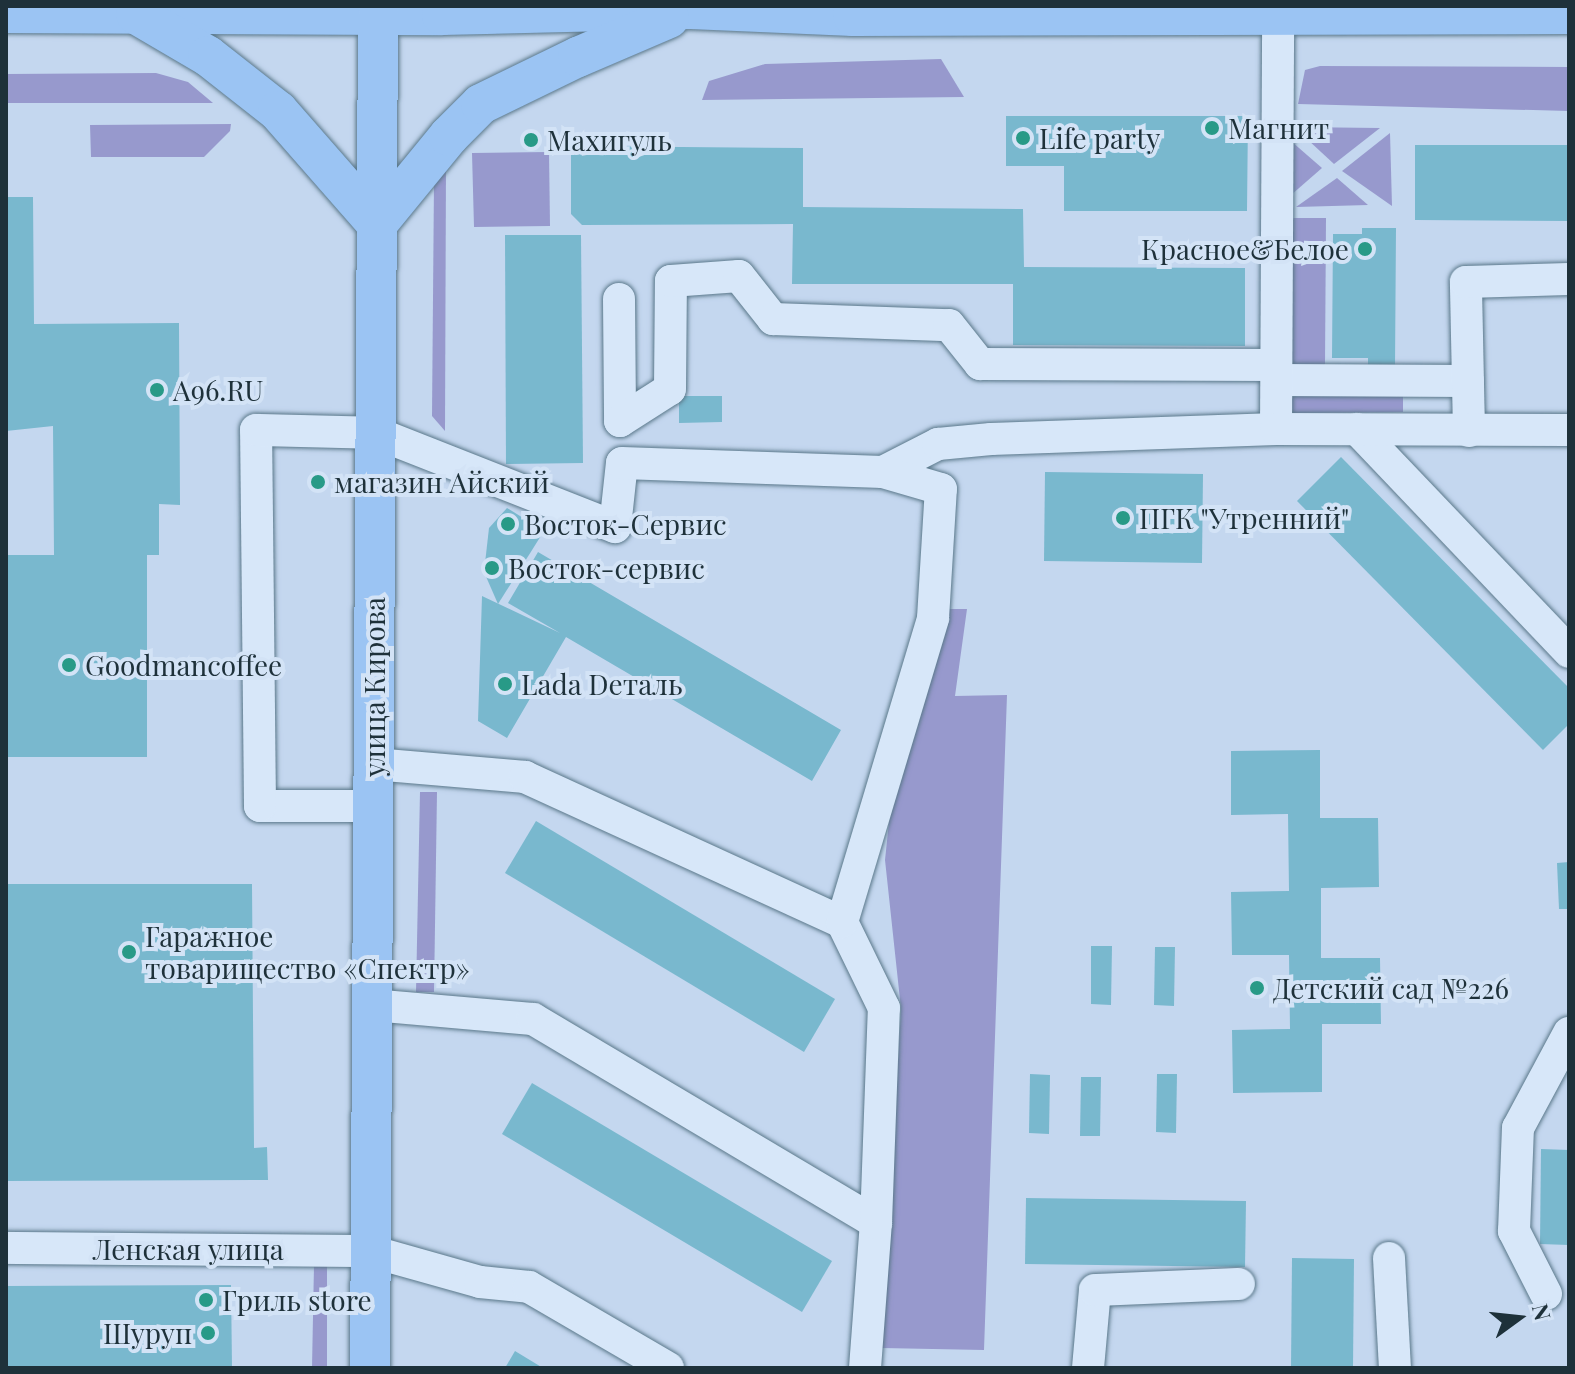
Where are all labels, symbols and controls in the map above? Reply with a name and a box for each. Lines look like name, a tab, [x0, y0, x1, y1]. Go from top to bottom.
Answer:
place label: Магнит	[1228, 111, 1329, 145]
marker: Магнит	[1203, 119, 1221, 137]
place label: Life party	[1039, 121, 1160, 155]
place label: Махигуль	[547, 123, 672, 157]
marker: Life party	[1014, 129, 1032, 147]
marker: Махигуль	[522, 131, 540, 149]
place label: Красное&Белое	[1141, 232, 1349, 266]
marker: Красное&Белое	[1356, 240, 1374, 258]
place label: А96.RU	[173, 373, 263, 407]
marker: А96.RU	[148, 381, 166, 399]
place label: магазин Айский	[334, 465, 549, 499]
marker: магазин Айский	[309, 473, 327, 491]
place label: ПГК "Утренний"	[1139, 501, 1350, 535]
place label: Восток-Сервис	[524, 507, 727, 541]
marker: ПГК "Утренний"	[1114, 509, 1132, 527]
marker: Восток-Сервис	[499, 515, 517, 533]
place label: Восток-сервис	[508, 551, 705, 585]
marker: Восток-сервис	[483, 559, 501, 577]
street label: улица Кирова	[357, 597, 391, 777]
place label: Goodmancoffee	[85, 648, 282, 682]
marker: Goodmancoffee	[60, 656, 78, 674]
place label: Lada Dеталь	[521, 667, 683, 701]
marker: Lada Dеталь	[496, 675, 514, 693]
place label: Гаражное товарищество «Спектр»	[145, 919, 470, 985]
marker: Гаражное товарищество «Спектр»	[120, 943, 138, 961]
place label: Детский сад №226	[1273, 971, 1509, 1005]
marker: Детский сад №226	[1248, 979, 1266, 997]
street label: Ленская улица	[92, 1232, 284, 1266]
north arrow	[1479, 1278, 1559, 1358]
place label: Гриль store	[222, 1283, 372, 1317]
marker: Гриль store	[197, 1291, 215, 1309]
text: N	[1526, 1300, 1559, 1323]
place label: Шуруп	[103, 1316, 192, 1350]
marker: Шуруп	[199, 1324, 217, 1342]

